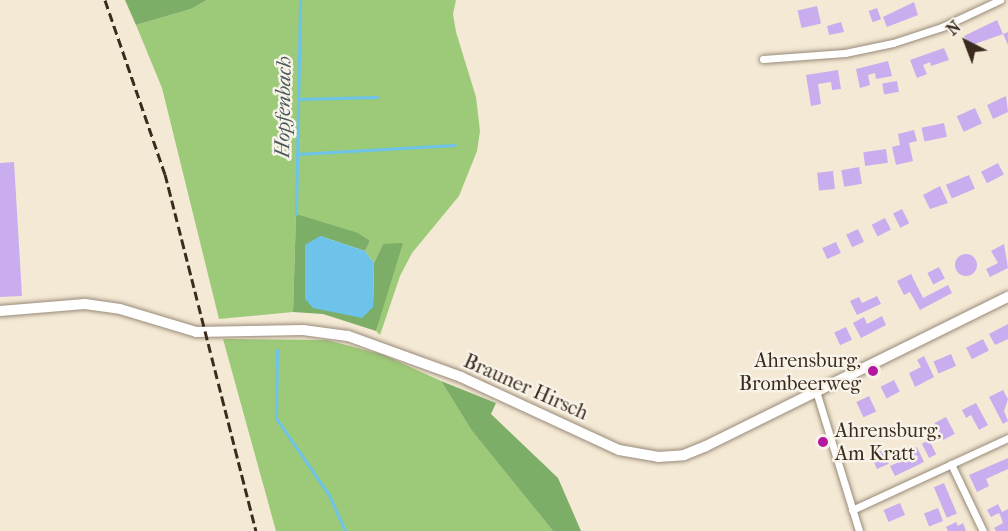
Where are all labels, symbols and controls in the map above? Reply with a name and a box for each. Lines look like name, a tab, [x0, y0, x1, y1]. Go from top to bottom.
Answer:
north arrow	[936, 12, 996, 72]
text: N	[943, 17, 964, 39]
water label: Hopfenbach	[270, 56, 296, 158]
place label: Ahrensburg, Brombeerweg	[739, 348, 861, 395]
street label: Brauner Hirsch	[460, 349, 592, 425]
marker: Ahrensburg, Brombeerweg	[866, 364, 880, 378]
place label: Ahrensburg, Am Kratt	[835, 418, 941, 465]
marker: Ahrensburg, Am Kratt	[816, 435, 830, 449]

